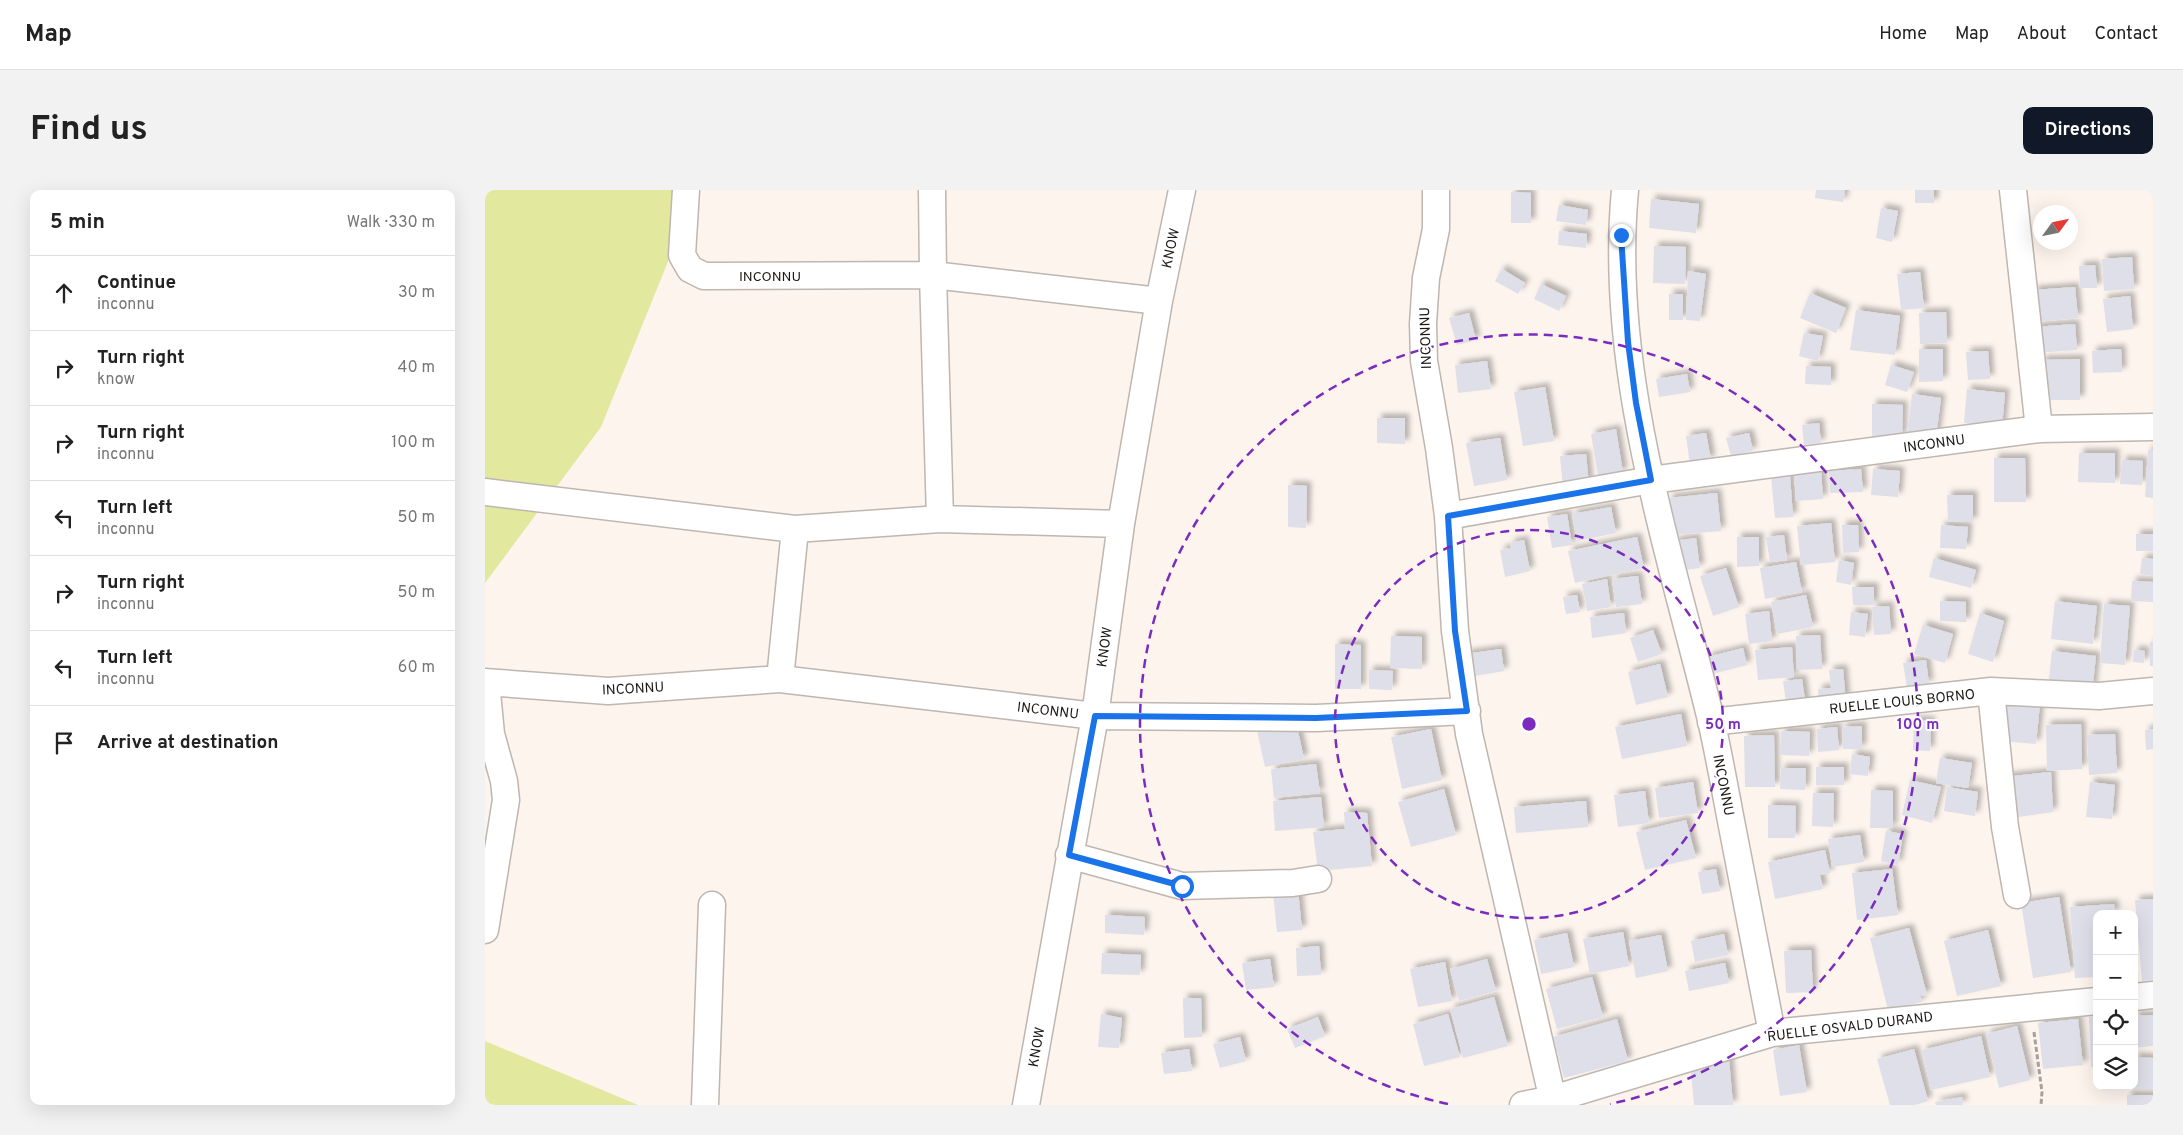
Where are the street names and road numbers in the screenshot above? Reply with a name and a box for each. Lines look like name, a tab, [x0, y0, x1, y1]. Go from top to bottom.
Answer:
street label: KNOW	[1159, 226, 1184, 270]
street label: INCONNU	[739, 269, 801, 286]
street label: INCONNU	[1417, 307, 1436, 369]
street label: INCONNU	[1902, 432, 1966, 457]
street label: KNOW	[1094, 626, 1117, 669]
street label: INCONNU	[602, 679, 665, 700]
street label: RUELLE LOUIS BORNO	[1828, 686, 1976, 719]
street label: INCONNU	[1016, 699, 1080, 724]
street label: INCONNU	[1708, 753, 1737, 817]
street label: RUELLE OSVALD DURAND	[1766, 1009, 1934, 1046]
street label: KNOW	[1026, 1026, 1049, 1069]

